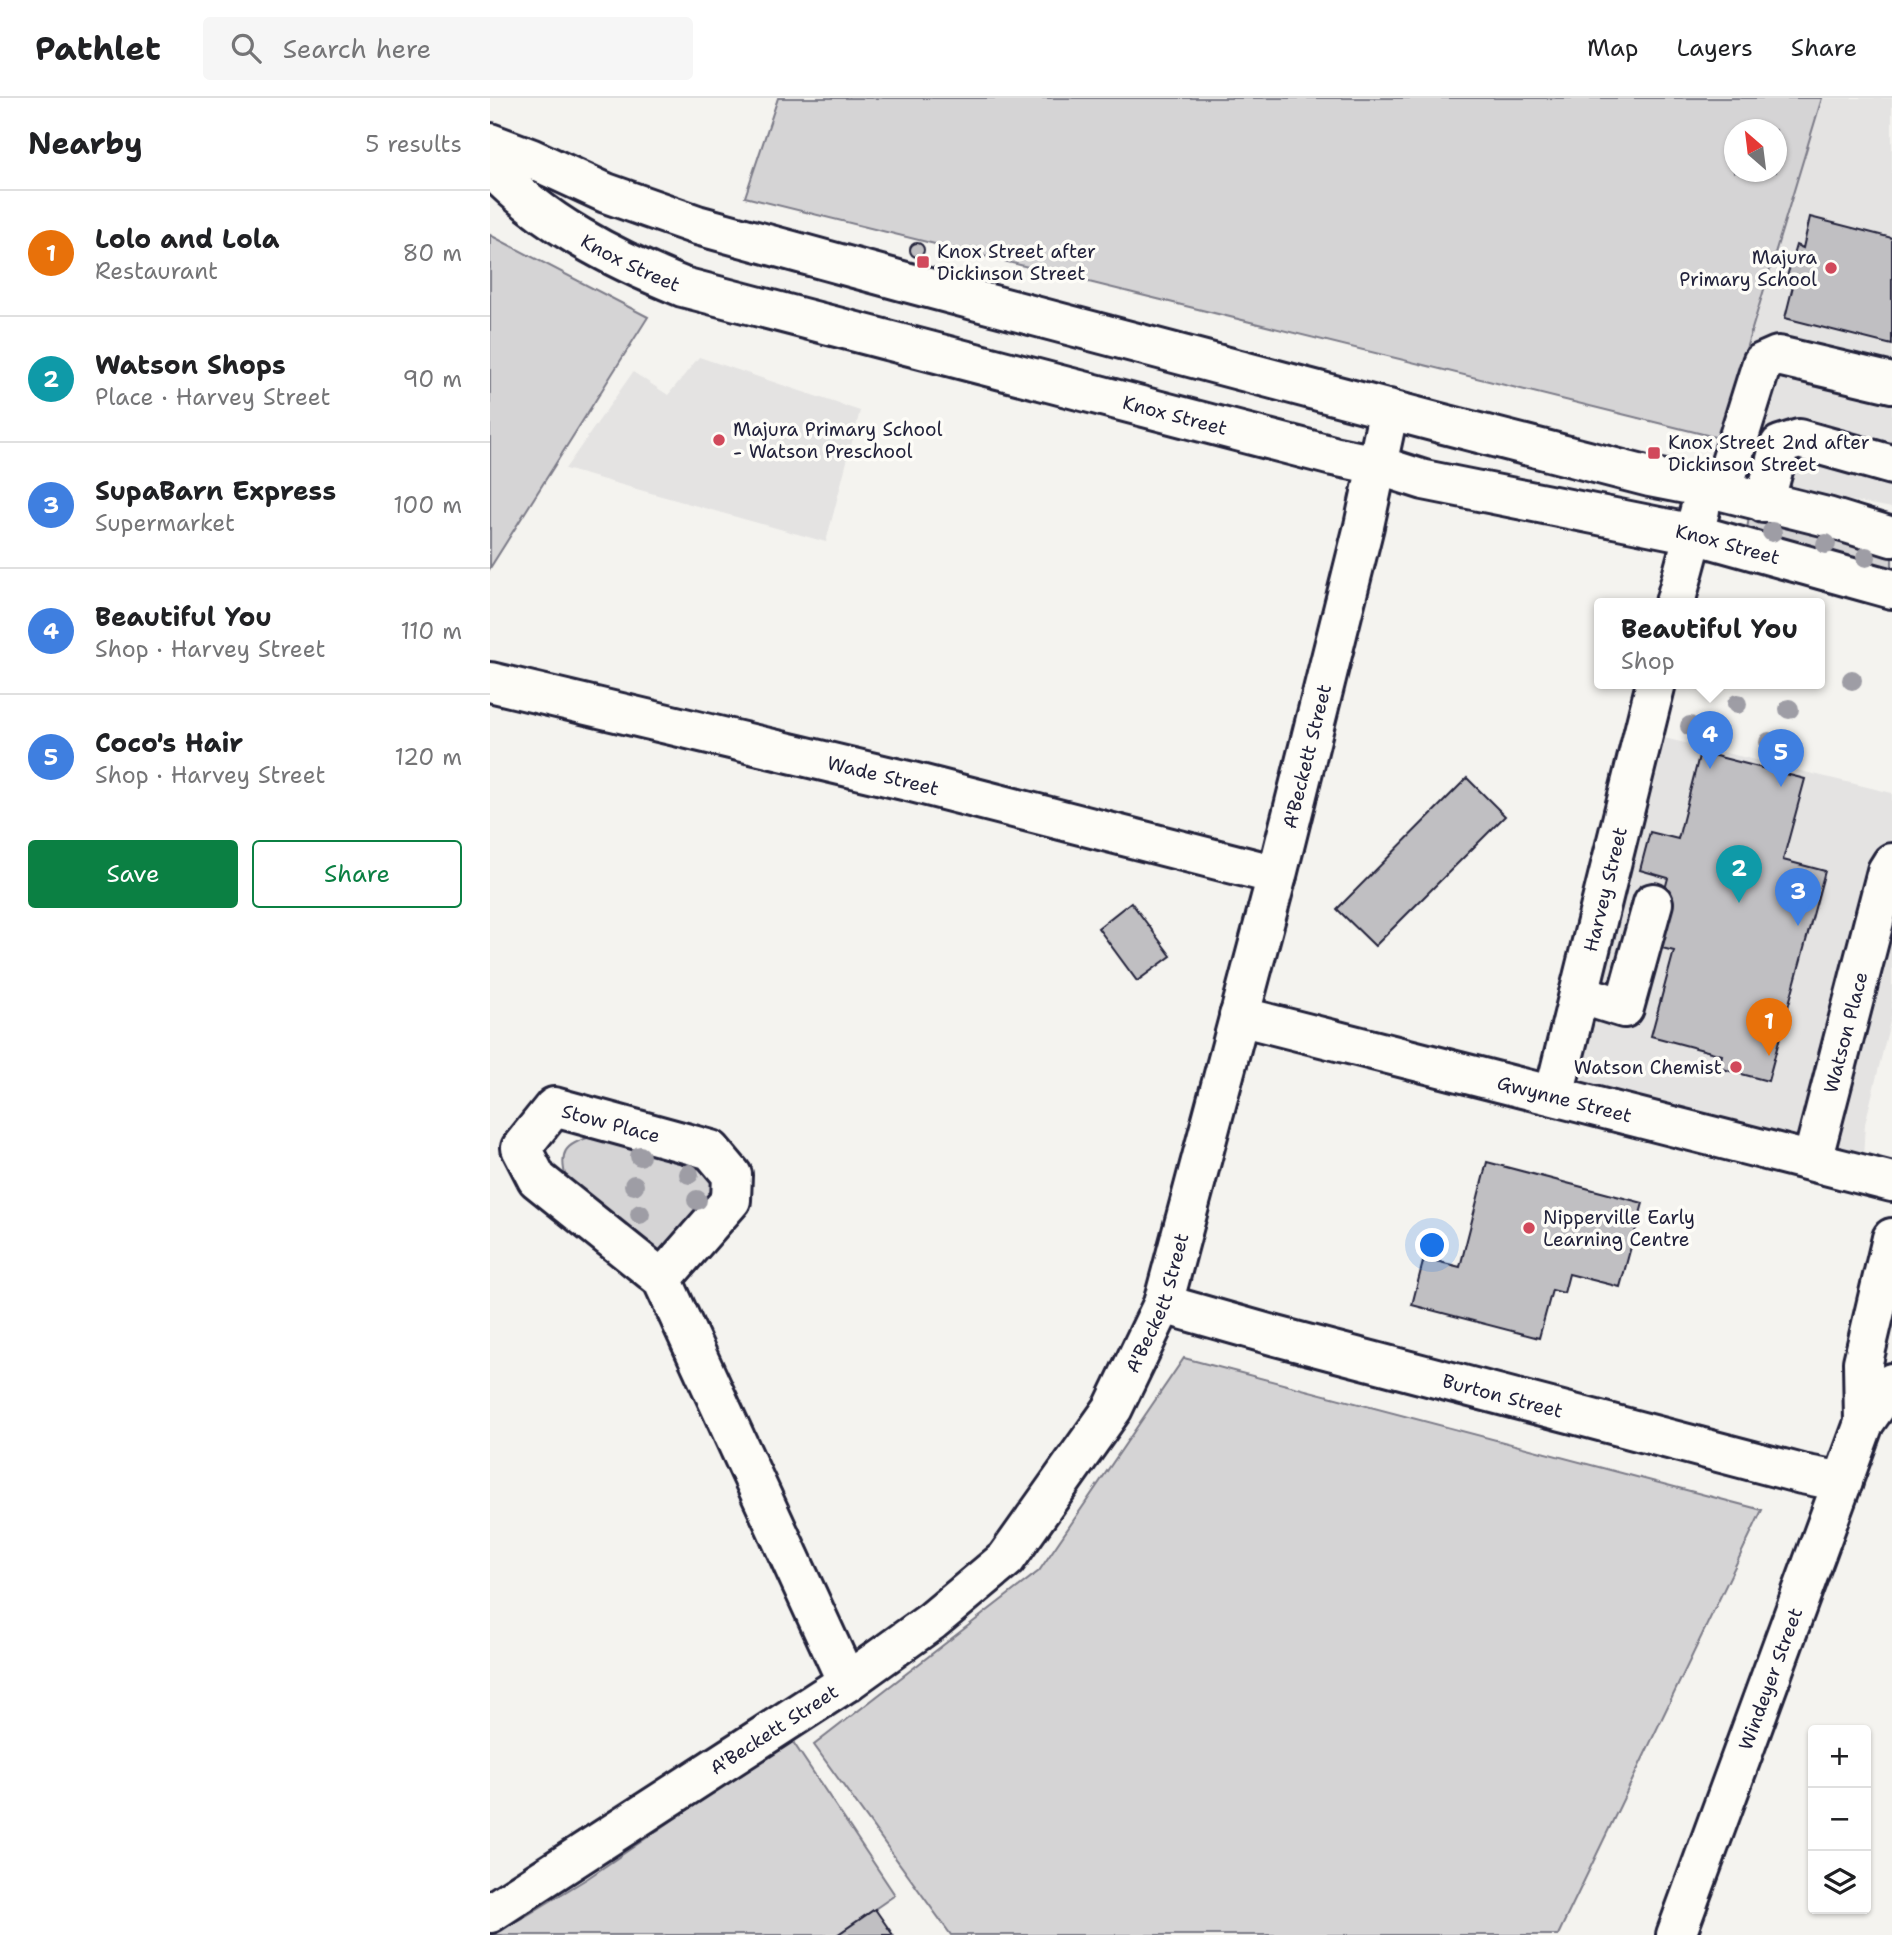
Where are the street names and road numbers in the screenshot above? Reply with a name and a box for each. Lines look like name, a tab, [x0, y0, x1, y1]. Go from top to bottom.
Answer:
street label: Knox Street	[576, 229, 684, 297]
street label: Knox Street	[1120, 390, 1230, 441]
street label: Knox Street	[1673, 519, 1783, 570]
street label: A'Beckett Street	[1277, 682, 1337, 831]
street label: Wade Street	[825, 750, 942, 801]
street label: Harvey Street	[1578, 824, 1633, 954]
street label: Watson Place	[1818, 969, 1873, 1096]
street label: Gwynne Street	[1495, 1070, 1634, 1128]
street label: Stow Place	[559, 1098, 663, 1149]
street label: A'Beckett Street	[1120, 1230, 1194, 1377]
street label: Burton Street	[1440, 1368, 1566, 1424]
street label: Windeyer Street	[1733, 1604, 1808, 1754]
street label: A'Beckett Street	[705, 1679, 843, 1780]

